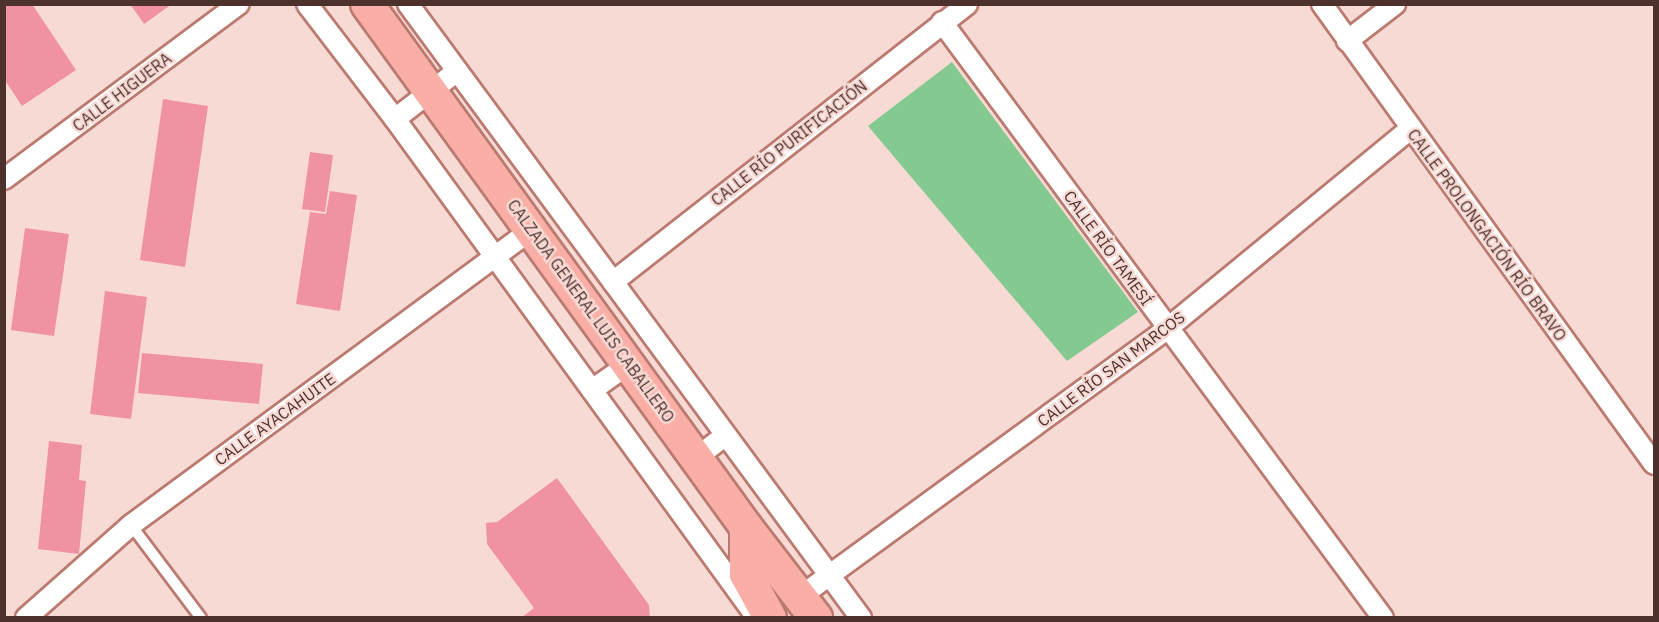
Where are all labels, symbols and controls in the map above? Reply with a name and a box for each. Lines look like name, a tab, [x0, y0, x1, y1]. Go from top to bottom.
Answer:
street label: CALLE HIGUERA	[69, 49, 175, 135]
street label: CALLE RÍO PURIFICACIÓN	[707, 76, 871, 210]
street label: CALLE PROLONGACIÓN RÍO BRAVO	[1404, 125, 1570, 345]
street label: CALLE RÍO TAMESÍ	[1060, 187, 1156, 309]
street label: CALZADA GENERAL LUIS CABALLERO	[504, 196, 678, 426]
street label: CALLE RÍO SAN MARCOS	[1034, 307, 1188, 431]
street label: CALLE AYACAHUITE	[211, 369, 339, 469]

